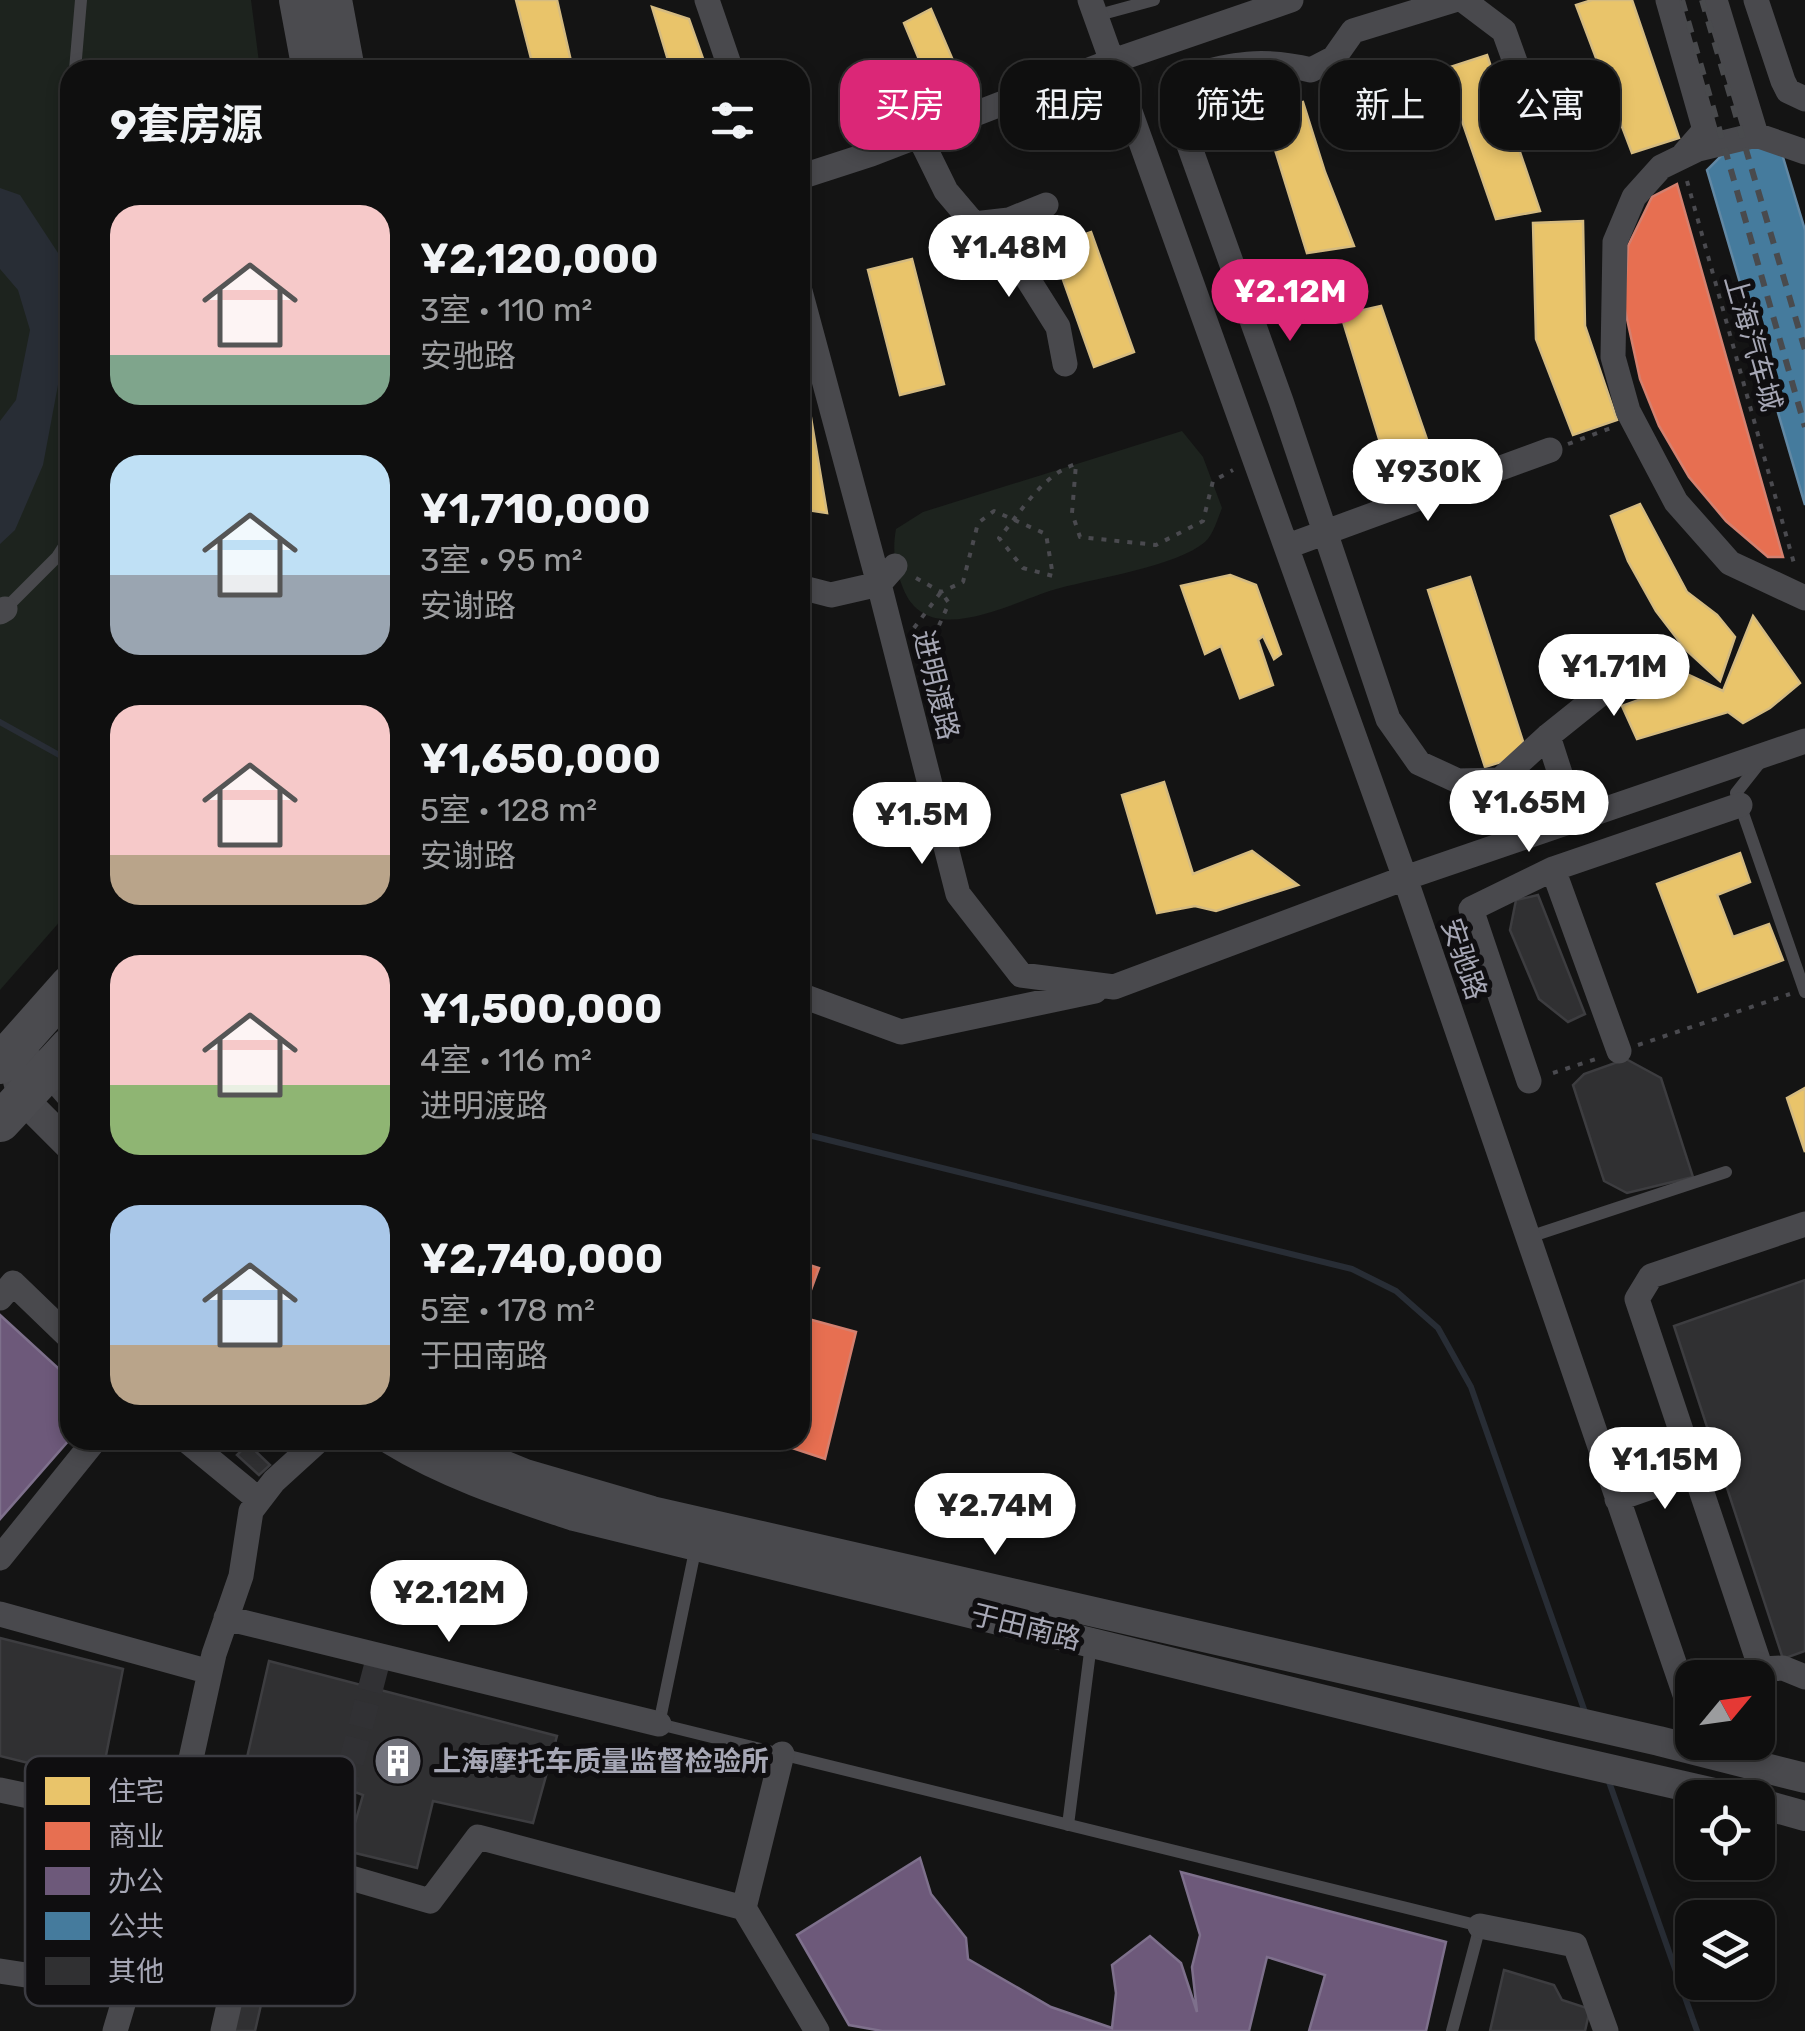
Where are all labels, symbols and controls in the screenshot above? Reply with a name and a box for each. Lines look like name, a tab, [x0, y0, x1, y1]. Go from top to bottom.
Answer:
chip: 买房	[840, 60, 980, 150]
chip: 租房	[1000, 60, 1140, 150]
chip: 筛选	[1160, 60, 1300, 150]
chip: 新上	[1320, 60, 1460, 150]
chip: 公寓	[1480, 60, 1620, 150]
icon: filters	[705, 93, 760, 148]
text: 9套房源	[110, 100, 263, 150]
pin: ¥1.48M	[928, 215, 1090, 300]
text: ¥1.48M	[951, 228, 1067, 266]
text: ¥2,120,000	[420, 234, 659, 284]
icon: home	[190, 245, 310, 365]
pin: ¥2.12M	[1209, 259, 1371, 344]
street label: 上海汽车城	[1718, 271, 1788, 415]
text: ¥2.12M	[1233, 272, 1347, 310]
text: 3室 · 110 m²	[420, 291, 592, 329]
text: 安驰路	[420, 337, 516, 375]
pin: ¥930K	[1358, 439, 1498, 524]
text: ¥930K	[1375, 452, 1481, 490]
text: ¥1,710,000	[420, 484, 650, 534]
icon: home	[190, 495, 310, 615]
text: 3室 · 95 m²	[420, 541, 583, 579]
text: 安谢路	[420, 587, 516, 625]
street label: 进明渡路	[906, 627, 966, 743]
pin: ¥1.71M	[1533, 634, 1695, 719]
text: ¥1.71M	[1561, 647, 1667, 685]
text: ¥1,650,000	[420, 734, 661, 784]
icon: home	[190, 745, 310, 865]
pin: ¥1.65M	[1448, 770, 1610, 855]
pin: ¥1.5M	[852, 782, 992, 867]
text: ¥1.65M	[1472, 783, 1586, 821]
text: 5室 · 128 m²	[420, 791, 597, 829]
text: ¥1.5M	[875, 795, 969, 833]
text: 安谢路	[420, 837, 516, 875]
street label: 安驰路	[1435, 914, 1493, 1004]
text: ¥1,500,000	[420, 984, 663, 1034]
icon: home	[190, 995, 310, 1115]
text: 4室 · 116 m²	[420, 1041, 592, 1079]
text: 进明渡路	[420, 1087, 548, 1125]
text: ¥2,740,000	[420, 1234, 663, 1284]
icon: home	[190, 1245, 310, 1365]
text: 5室 · 178 m²	[420, 1291, 595, 1329]
text: 于田南路	[420, 1337, 548, 1375]
pin: ¥1.15M	[1584, 1427, 1746, 1512]
text: ¥1.15M	[1611, 1440, 1719, 1478]
pin: ¥2.74M	[914, 1473, 1076, 1558]
text: ¥2.74M	[937, 1486, 1053, 1524]
pin: ¥2.12M	[368, 1560, 530, 1645]
text: ¥2.12M	[392, 1573, 506, 1611]
street label: 于田南路	[968, 1597, 1084, 1657]
north arrow	[1675, 1660, 1775, 1760]
map controls	[1675, 1660, 1775, 2000]
building icon: 上海摩托车质量监督检验所	[372, 1735, 424, 1787]
place label: 上海摩托车质量监督检验所	[433, 1745, 769, 1778]
legend	[25, 1756, 355, 2006]
text: 住宅	[108, 1775, 164, 1808]
button: locate	[1675, 1780, 1775, 1880]
text: 商业	[108, 1820, 164, 1853]
text: 办公	[108, 1865, 164, 1898]
button: layers	[1675, 1900, 1775, 2000]
text: 公共	[108, 1910, 164, 1943]
text: 其他	[108, 1955, 164, 1988]

